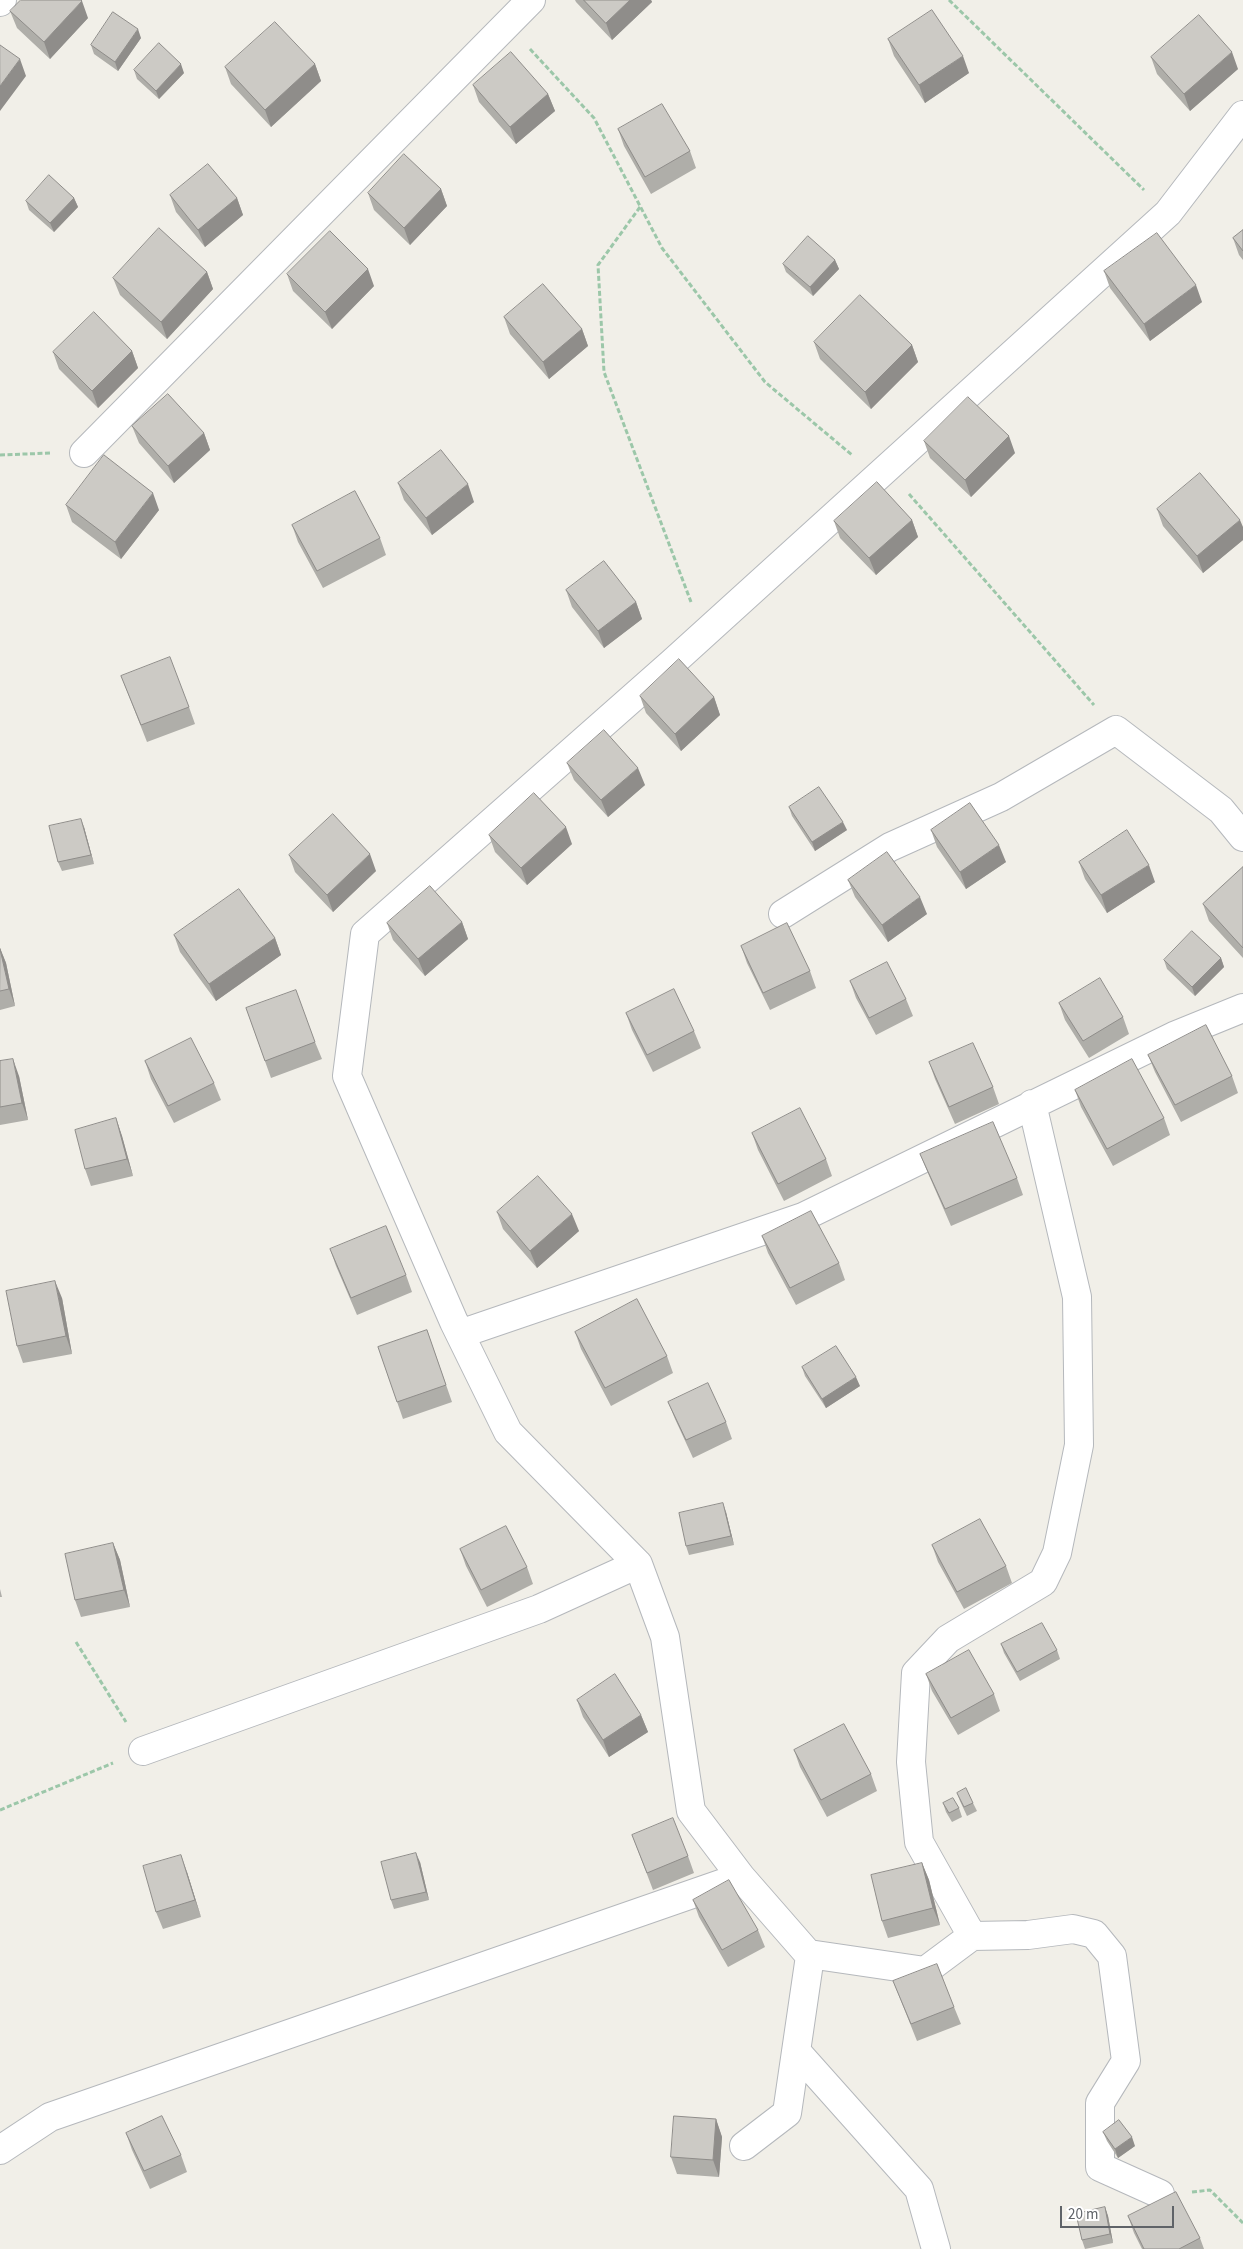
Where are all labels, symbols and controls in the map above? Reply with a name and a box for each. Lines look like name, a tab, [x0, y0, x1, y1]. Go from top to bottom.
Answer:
scale bar	[1063, 2196, 1177, 2228]
text: 20 m	[1068, 2204, 1098, 2225]

